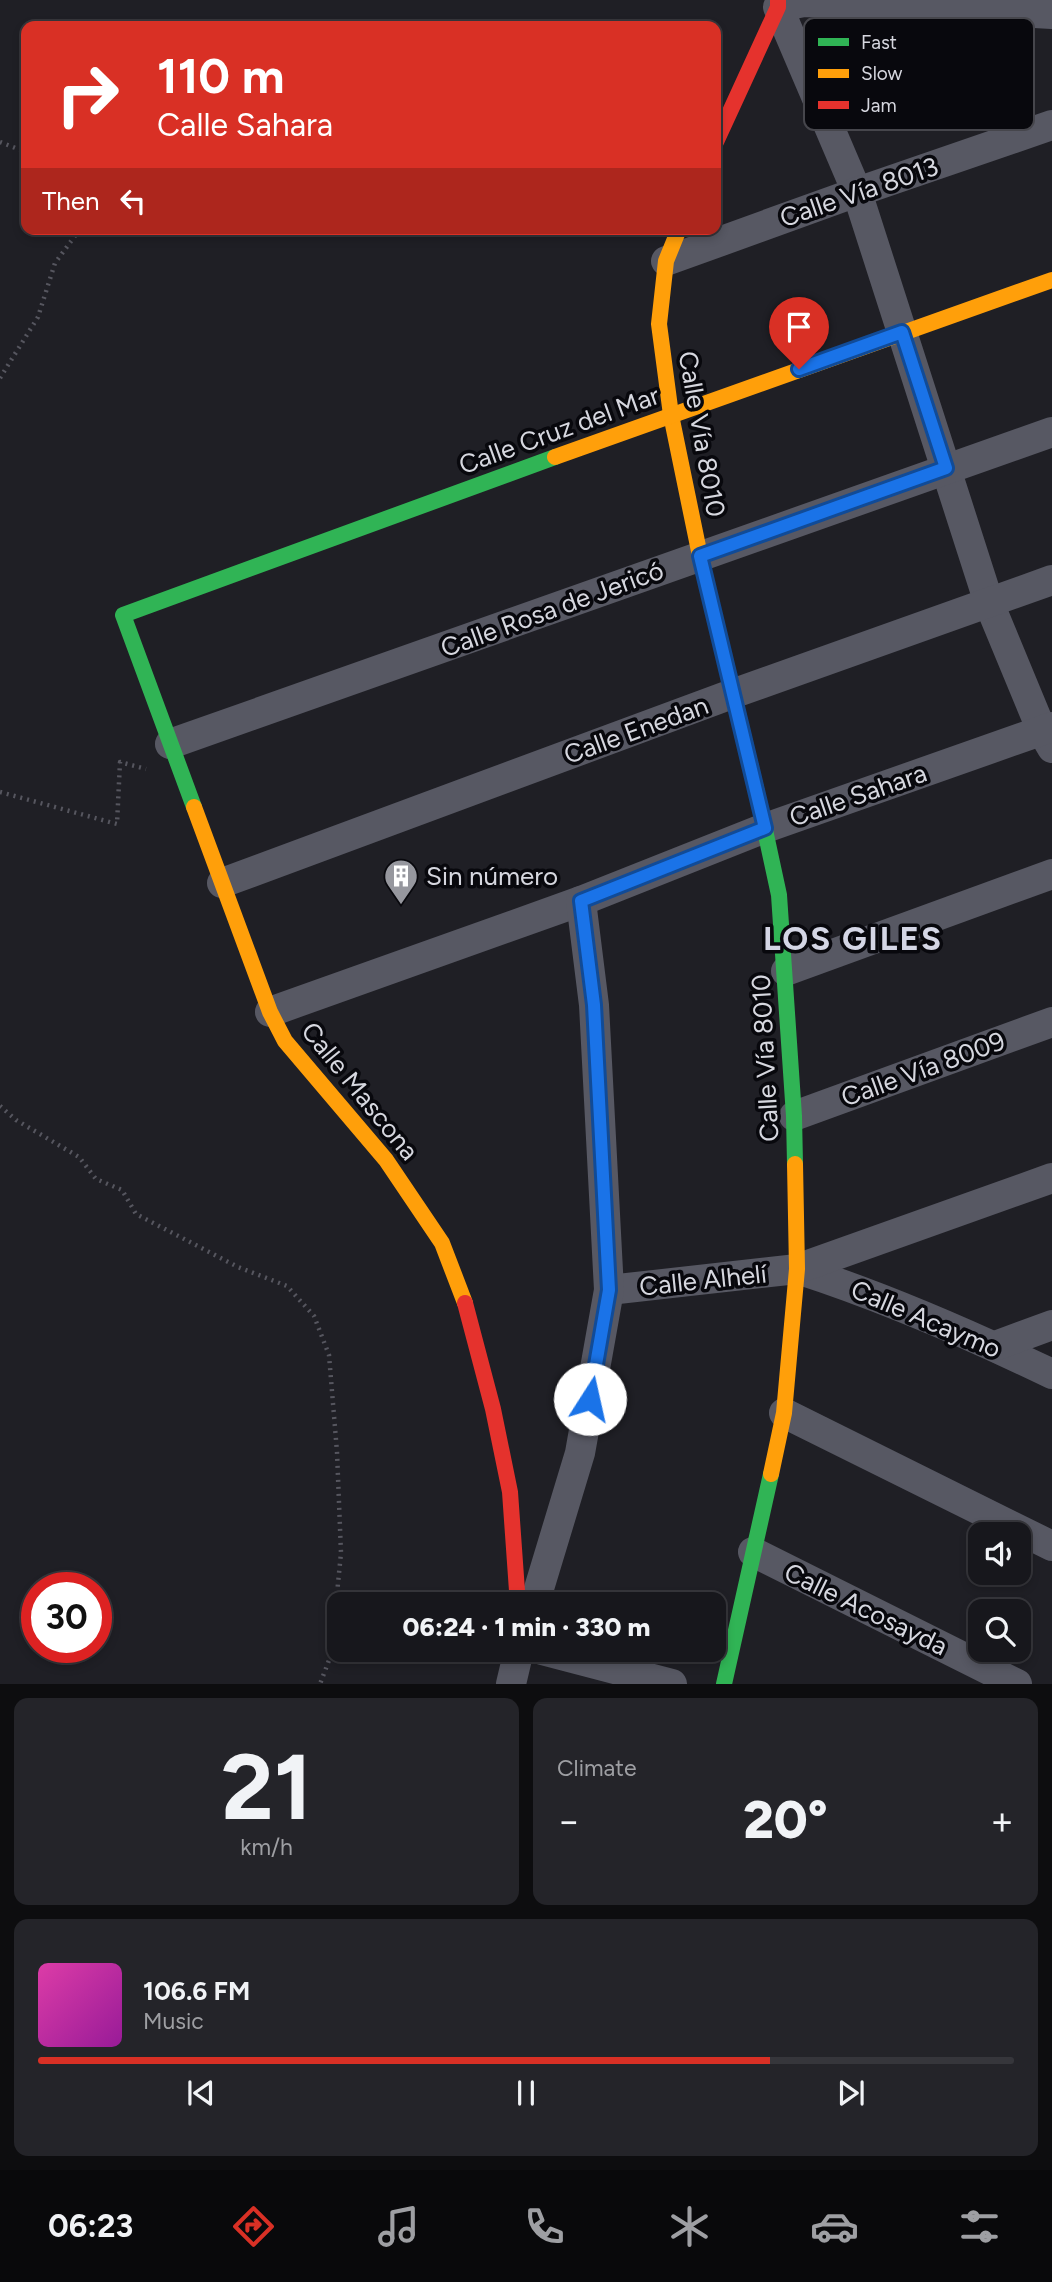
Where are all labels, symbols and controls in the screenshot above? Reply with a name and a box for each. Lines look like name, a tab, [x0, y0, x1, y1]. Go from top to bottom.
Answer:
legend	[804, 18, 1034, 130]
text: Fast	[861, 31, 897, 54]
text: 110 m	[157, 46, 285, 105]
icon: right	[42, 49, 133, 140]
text: Slow	[861, 62, 903, 85]
text: Jam	[861, 94, 897, 117]
text: Calle Sahara	[157, 106, 333, 144]
street label: Calle Vía 8013	[776, 150, 942, 234]
icon: left	[114, 182, 152, 220]
text: Then	[42, 185, 100, 217]
pin	[769, 297, 829, 369]
icon: arrive	[780, 308, 818, 346]
street label: Calle Vía 8010	[672, 349, 732, 519]
street label: Calle Cruz del Mar	[454, 379, 664, 481]
street label: Calle Rosa de Jericó	[436, 554, 668, 664]
street label: Calle Enedan	[560, 689, 712, 771]
street label: Calle Sahara	[785, 757, 931, 833]
building icon: Sin número	[382, 857, 420, 906]
place label: Sin número	[426, 860, 558, 892]
district label: LOS GILES	[763, 919, 943, 958]
street label: Calle Vía 8010	[745, 973, 785, 1143]
street label: Calle Mascona	[295, 1016, 425, 1166]
street label: Calle Vía 8009	[837, 1025, 1009, 1113]
street label: Calle Alhelí	[638, 1257, 769, 1303]
street label: Calle Acaymo	[846, 1273, 1006, 1365]
position arrow	[553, 1362, 627, 1436]
map controls	[968, 1522, 1031, 1662]
button: sound	[968, 1522, 1031, 1585]
street label: Calle Acosayda	[779, 1556, 953, 1662]
speed limit sign: 30	[21, 1572, 112, 1663]
button: search	[968, 1599, 1031, 1662]
text: 06:24 · 1 min · 330 m	[403, 1611, 650, 1643]
text: 21	[221, 1733, 312, 1842]
text: Climate	[557, 1754, 636, 1782]
text: 20°	[743, 1789, 828, 1851]
text: −	[557, 1798, 581, 1844]
text: +	[990, 1798, 1014, 1844]
text: km/h	[240, 1833, 293, 1861]
text: 106.6 FM	[143, 1975, 250, 2007]
text: Music	[143, 2007, 204, 2035]
icon: previous	[182, 2074, 220, 2112]
icon: pause	[507, 2074, 545, 2112]
icon: next	[832, 2074, 870, 2112]
icon: directions	[229, 2202, 278, 2251]
icon: music	[374, 2202, 423, 2251]
icon: phone	[520, 2202, 569, 2251]
icon: climate	[665, 2202, 714, 2251]
icon: car	[810, 2202, 859, 2251]
icon: filters	[955, 2202, 1004, 2251]
text: 06:23	[48, 2207, 133, 2245]

